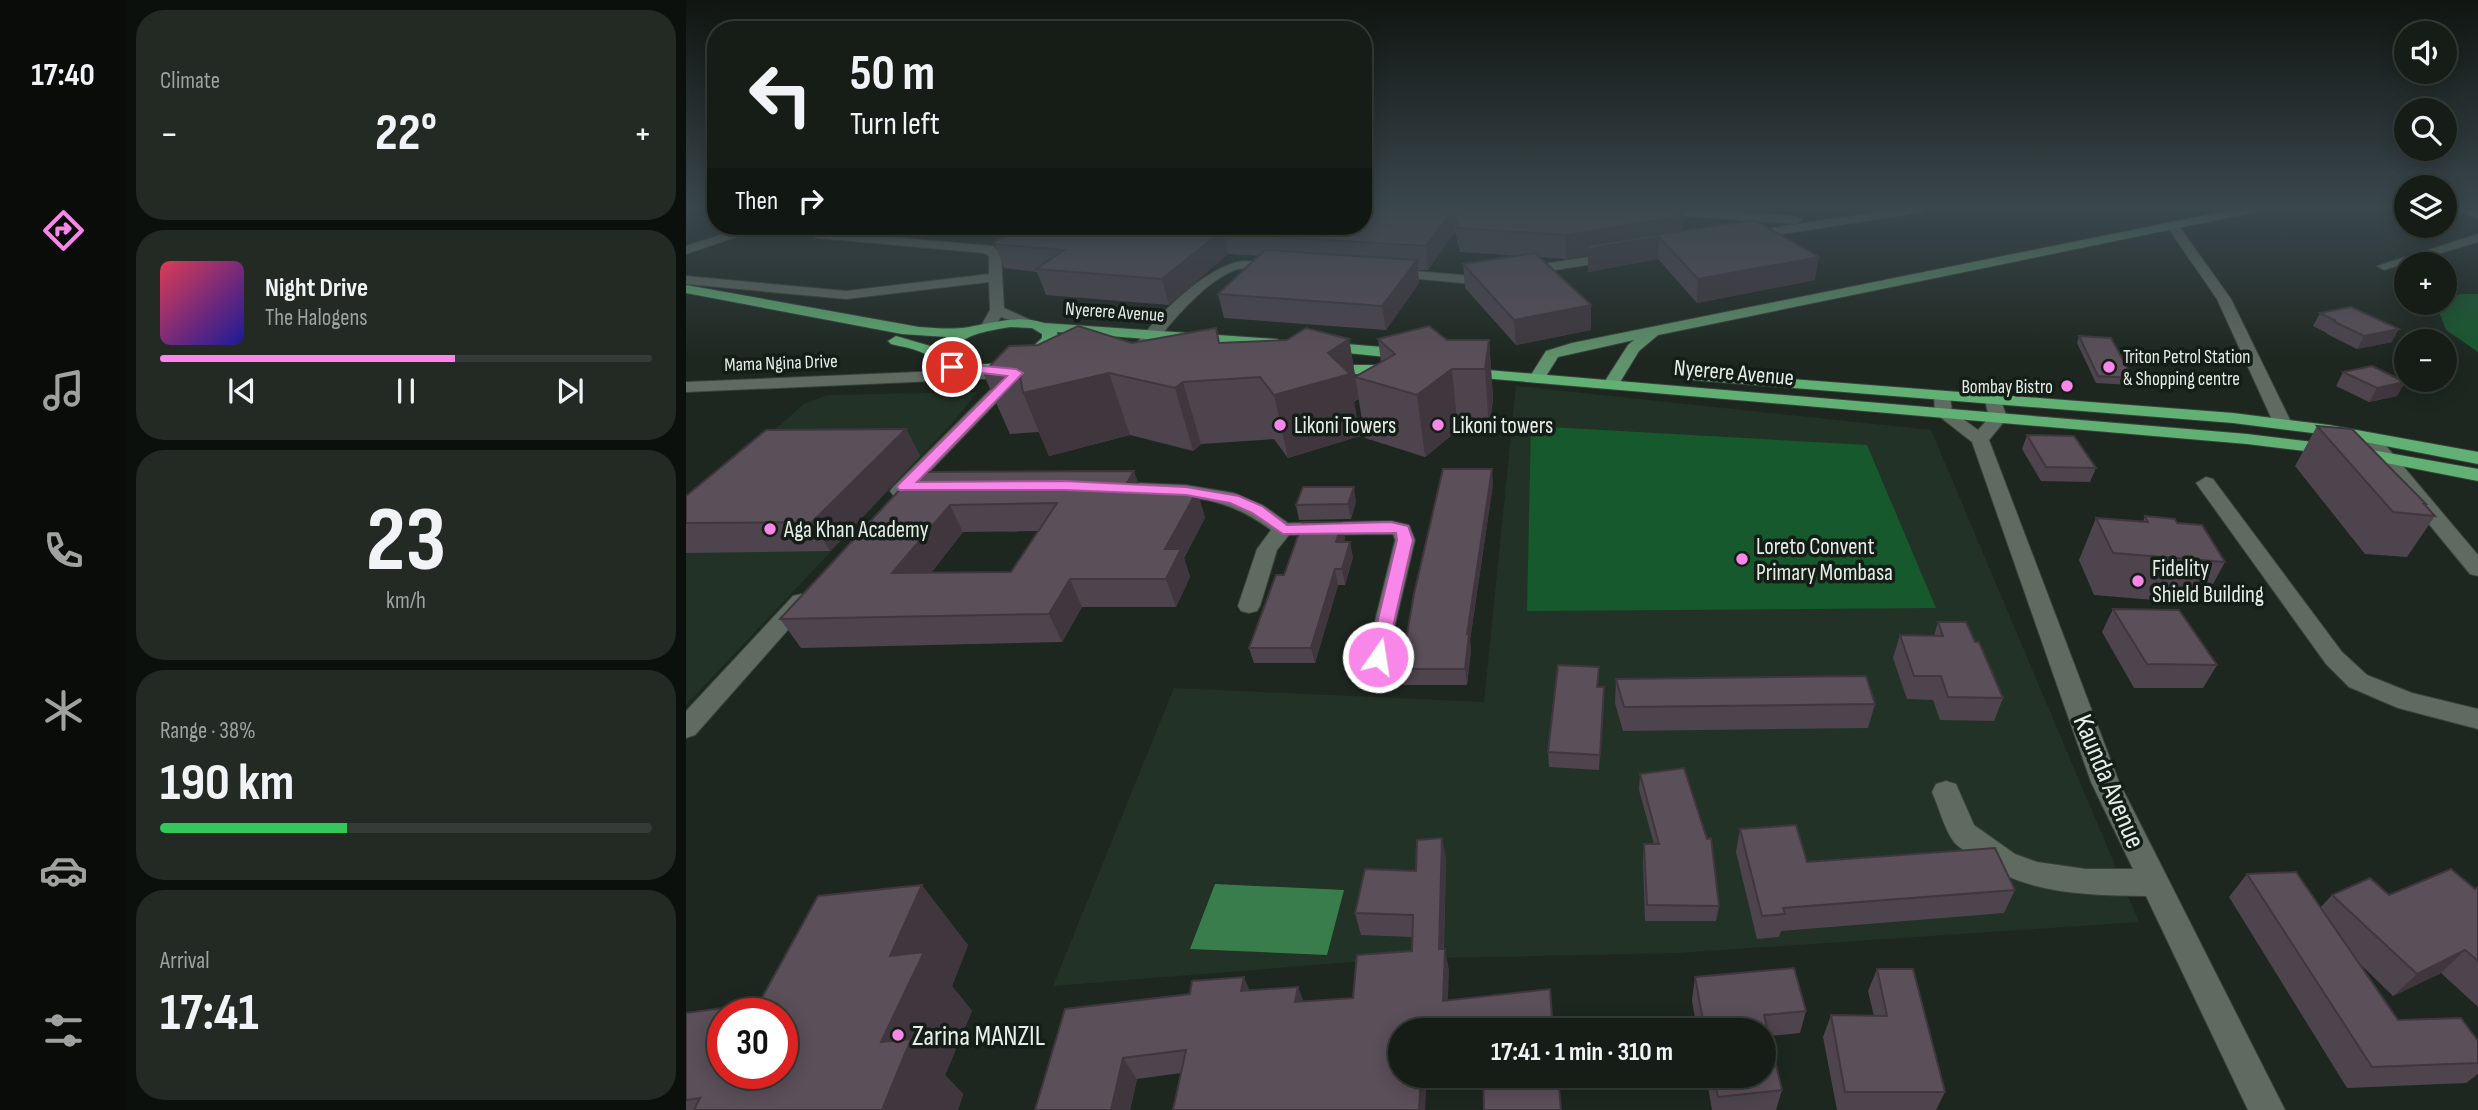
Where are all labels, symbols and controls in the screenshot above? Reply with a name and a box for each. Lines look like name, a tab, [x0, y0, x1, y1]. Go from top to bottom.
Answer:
map controls	[2394, 21, 2457, 392]
button: sound	[2394, 21, 2457, 84]
text: 50 m	[850, 45, 935, 104]
icon: left	[735, 49, 826, 140]
text: 17:40	[31, 56, 95, 95]
text: Climate	[160, 67, 220, 95]
button: search	[2394, 98, 2457, 161]
text: 22°	[375, 102, 437, 165]
text: Turn left	[850, 105, 940, 144]
text: −	[160, 112, 179, 157]
text: +	[633, 112, 652, 157]
button: layers	[2394, 175, 2457, 238]
icon: right	[792, 182, 830, 220]
text: Then	[735, 186, 778, 217]
icon: directions	[39, 206, 88, 255]
button: +	[2394, 252, 2457, 315]
text: Night Drive	[265, 273, 368, 304]
street label: Nyerere Avenue	[1064, 298, 1165, 327]
text: The Halogens	[265, 304, 368, 332]
button: −	[2394, 329, 2457, 392]
pin	[922, 337, 982, 397]
place label: Triton Petrol Station & Shopping centre	[2123, 346, 2250, 391]
icon: arrive	[933, 348, 971, 386]
street label: Mama Ngina Drive	[724, 350, 838, 377]
street label: Nyerere Avenue	[1673, 354, 1795, 392]
marker: Triton Petrol Station & Shopping centre	[2101, 359, 2117, 375]
icon: music	[39, 366, 88, 415]
icon: previous	[223, 372, 261, 410]
icon: pause	[387, 372, 425, 410]
icon: next	[551, 372, 589, 410]
place label: Bombay Bistro	[1961, 376, 2053, 399]
marker: Bombay Bistro	[2059, 378, 2075, 394]
place label: Likoni Towers	[1294, 412, 1396, 440]
place label: Likoni towers	[1452, 412, 1553, 440]
marker: Likoni Towers	[1272, 417, 1288, 433]
marker: Likoni towers	[1430, 417, 1446, 433]
text: 23	[366, 487, 446, 596]
place label: Aga Khan Academy	[783, 516, 929, 544]
marker: Aga Khan Academy	[762, 521, 778, 537]
icon: phone	[39, 526, 88, 575]
place label: Loreto Convent Primary Mombasa	[1756, 533, 1893, 587]
marker: Loreto Convent Primary Mombasa	[1734, 551, 1750, 567]
place label: Fidelity Shield Building	[2152, 555, 2264, 609]
marker: Fidelity Shield Building	[2130, 573, 2146, 589]
text: km/h	[386, 587, 426, 615]
position arrow	[1341, 620, 1415, 694]
icon: climate	[39, 686, 88, 735]
street label: Kaunda Avenue	[2066, 710, 2152, 854]
text: Range · 38%	[160, 717, 256, 745]
text: 190 km	[160, 752, 294, 815]
icon: car	[39, 846, 88, 895]
text: Arrival	[160, 947, 209, 975]
text: 17:41	[160, 982, 259, 1045]
speed limit sign: 30	[707, 998, 798, 1089]
icon: filters	[39, 1006, 88, 1055]
place label: Zarina MANZIL	[912, 1020, 1045, 1053]
marker: Zarina MANZIL	[890, 1027, 906, 1043]
text: 17:41 · 1 min · 310 m	[1491, 1037, 1673, 1068]

